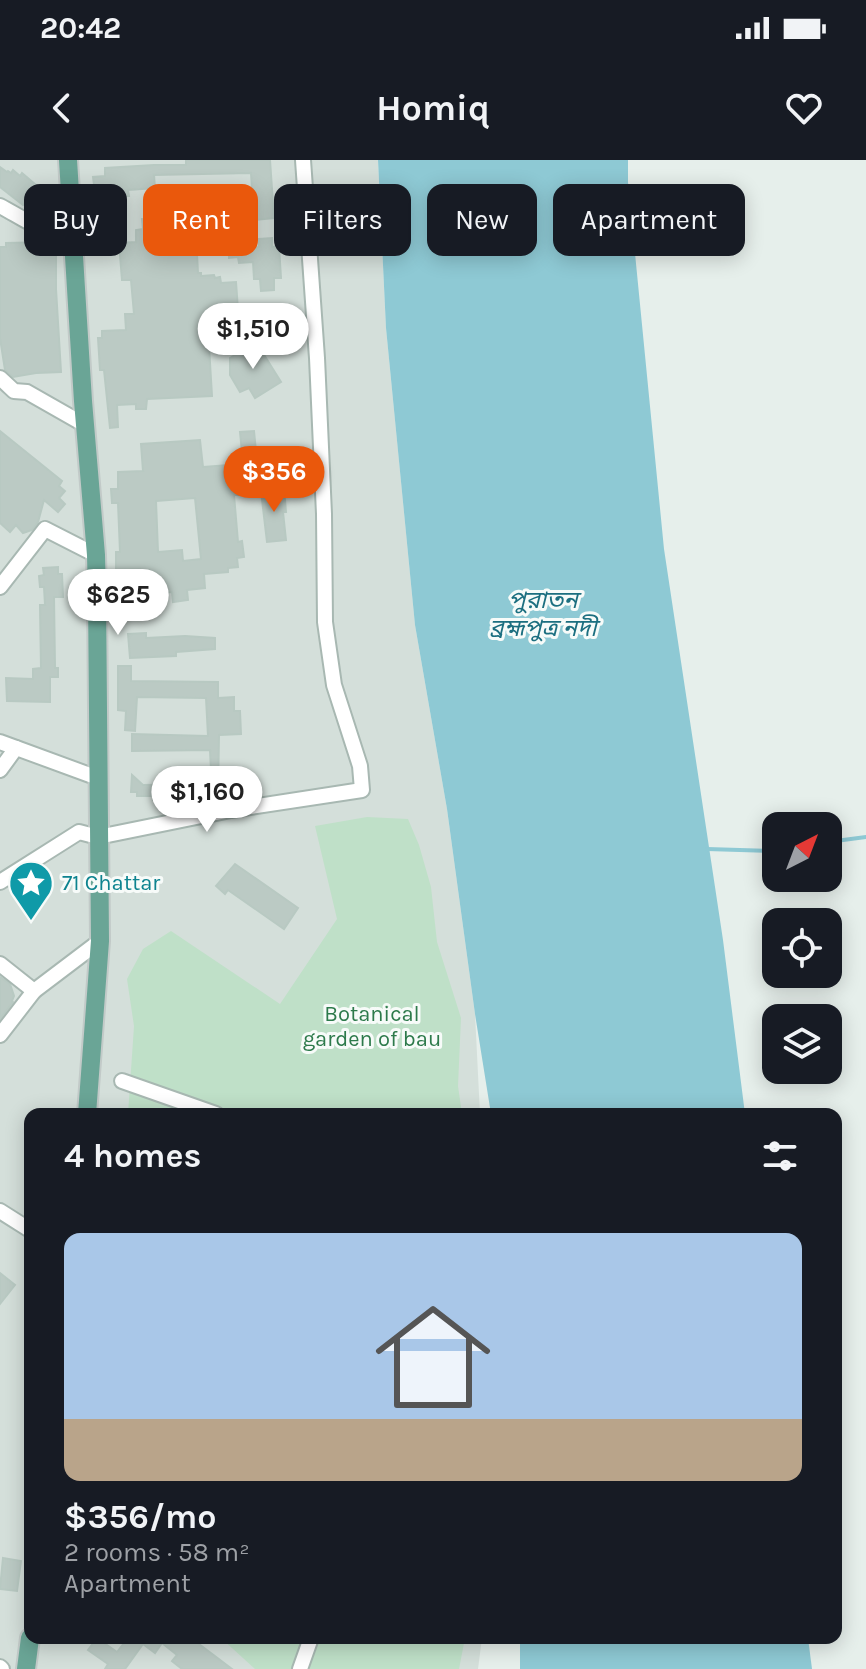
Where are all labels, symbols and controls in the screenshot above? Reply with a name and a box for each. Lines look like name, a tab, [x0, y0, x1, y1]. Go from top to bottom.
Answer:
text: 20:42	[40, 10, 121, 46]
icon: back	[40, 86, 84, 130]
icon: heart	[782, 86, 826, 130]
text: Homiq	[376, 87, 490, 129]
chip: Buy	[24, 184, 127, 256]
chip: Rent	[143, 184, 258, 256]
chip: Filters	[274, 184, 411, 256]
chip: New	[427, 184, 537, 256]
chip: Apartment	[553, 184, 745, 256]
pin: $1,510	[188, 303, 318, 371]
text: $1,510	[216, 313, 290, 344]
pin: $356	[227, 446, 321, 514]
text: $356	[241, 456, 307, 487]
pin: $625	[71, 569, 165, 637]
text: $625	[86, 579, 150, 610]
water label: পুরাতন ব্রহ্মপুত্র নদী	[489, 586, 601, 642]
pin: $1,160	[142, 766, 272, 834]
text: $1,160	[169, 776, 245, 807]
north arrow	[762, 812, 842, 892]
map controls	[762, 812, 842, 1084]
place icon: 71 Chattar	[7, 859, 55, 922]
place label: 71 Chattar	[62, 870, 160, 896]
button: locate	[762, 908, 842, 988]
park label: Botanical garden of bau	[303, 1001, 441, 1052]
button: layers	[762, 1004, 842, 1084]
icon: filters	[758, 1134, 802, 1178]
text: 4 homes	[64, 1136, 201, 1176]
icon: home	[361, 1285, 505, 1429]
text: $356/mo	[64, 1497, 217, 1537]
text: 2 rooms · 58 m²	[64, 1537, 250, 1568]
text: Apartment	[64, 1568, 191, 1599]

